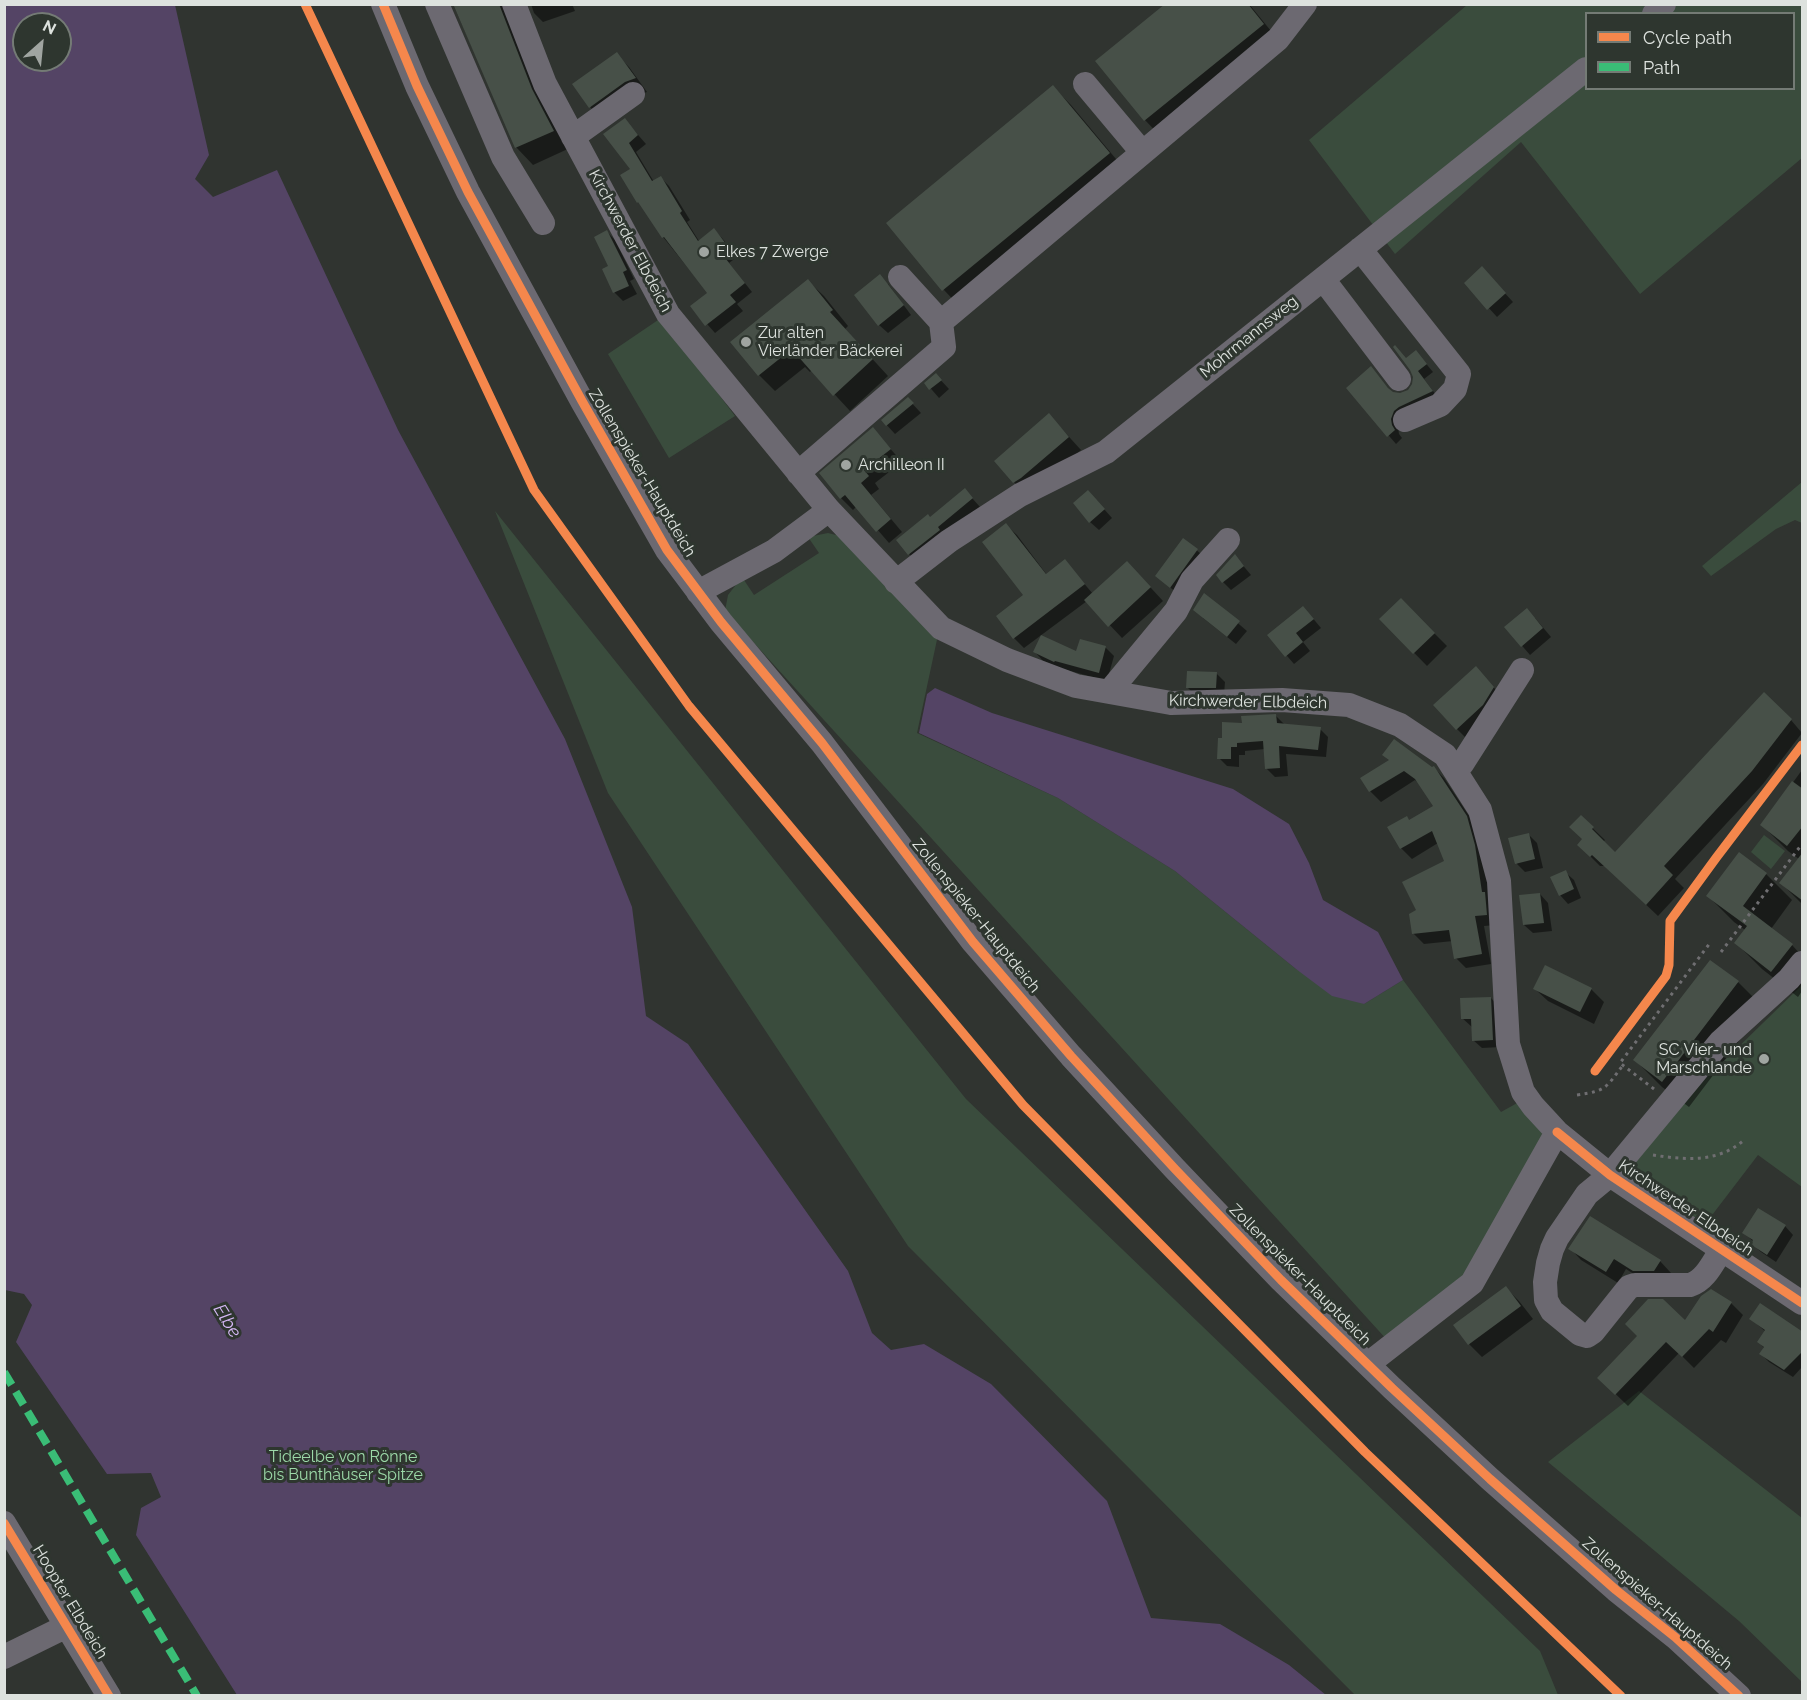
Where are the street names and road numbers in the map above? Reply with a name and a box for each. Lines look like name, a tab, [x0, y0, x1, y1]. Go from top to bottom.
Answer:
street label: Kirchwerder Elbdeich	[584, 167, 676, 315]
street label: Mohrmannsweg	[1196, 292, 1302, 382]
street label: Zollenspieker-Hauptdeich	[584, 386, 700, 560]
street label: Kirchwerder Elbdeich	[1169, 691, 1327, 713]
street label: Zollenspieker-Hauptdeich	[908, 835, 1044, 997]
street label: Kirchwerder Elbdeich	[1615, 1156, 1757, 1260]
street label: Zollenspieker-Hauptdeich	[1225, 1200, 1375, 1350]
street label: Zollenspieker-Hauptdeich	[1578, 1534, 1736, 1674]
street label: Hoopter Elbdeich	[28, 1541, 112, 1663]

